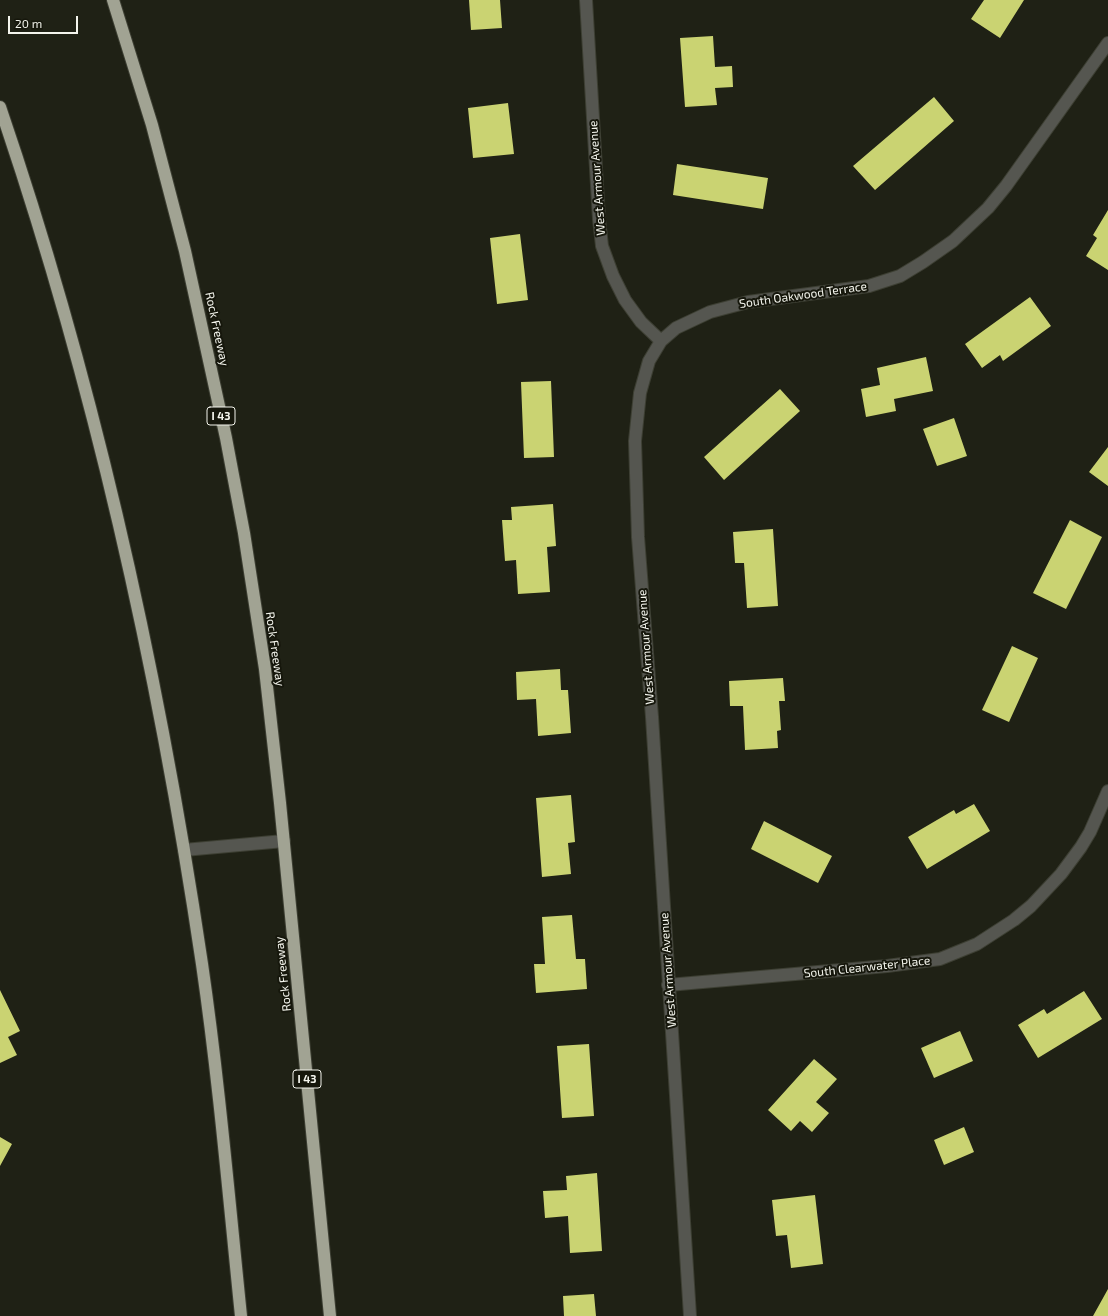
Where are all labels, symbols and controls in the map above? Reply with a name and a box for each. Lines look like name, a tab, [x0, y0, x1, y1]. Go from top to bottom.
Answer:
scale bar	[10, 8, 80, 34]
text: 20 m	[15, 16, 42, 30]
street label: West Armour Avenue	[586, 120, 608, 236]
street label: South Oakwood Terrace	[738, 279, 868, 311]
street label: Rock Freeway	[202, 291, 232, 367]
road number: I 43	[207, 407, 235, 425]
street label: West Armour Avenue	[635, 589, 657, 705]
street label: Rock Freeway	[263, 611, 287, 687]
street label: West Armour Avenue	[657, 912, 679, 1028]
street label: Rock Freeway	[272, 936, 294, 1012]
street label: South Clearwater Place	[803, 953, 931, 981]
road number: I 43	[293, 1070, 321, 1088]

